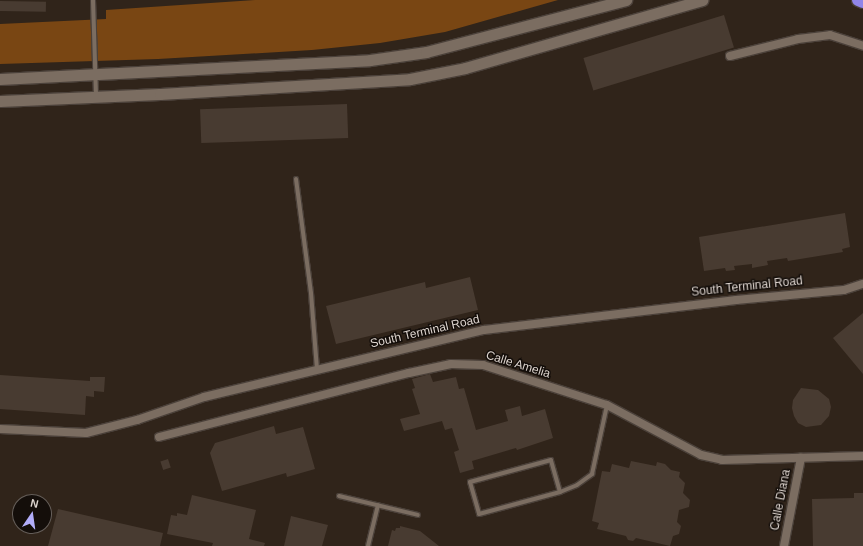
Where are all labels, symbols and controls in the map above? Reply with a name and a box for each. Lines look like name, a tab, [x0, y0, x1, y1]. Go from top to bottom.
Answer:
street label: South Terminal Road	[691, 274, 803, 300]
street label: South Terminal Road	[369, 312, 481, 352]
street label: Calle Amelia	[484, 348, 552, 382]
street label: Calle Diana	[768, 468, 794, 532]
north arrow	[12, 494, 52, 534]
text: N	[29, 497, 40, 510]

